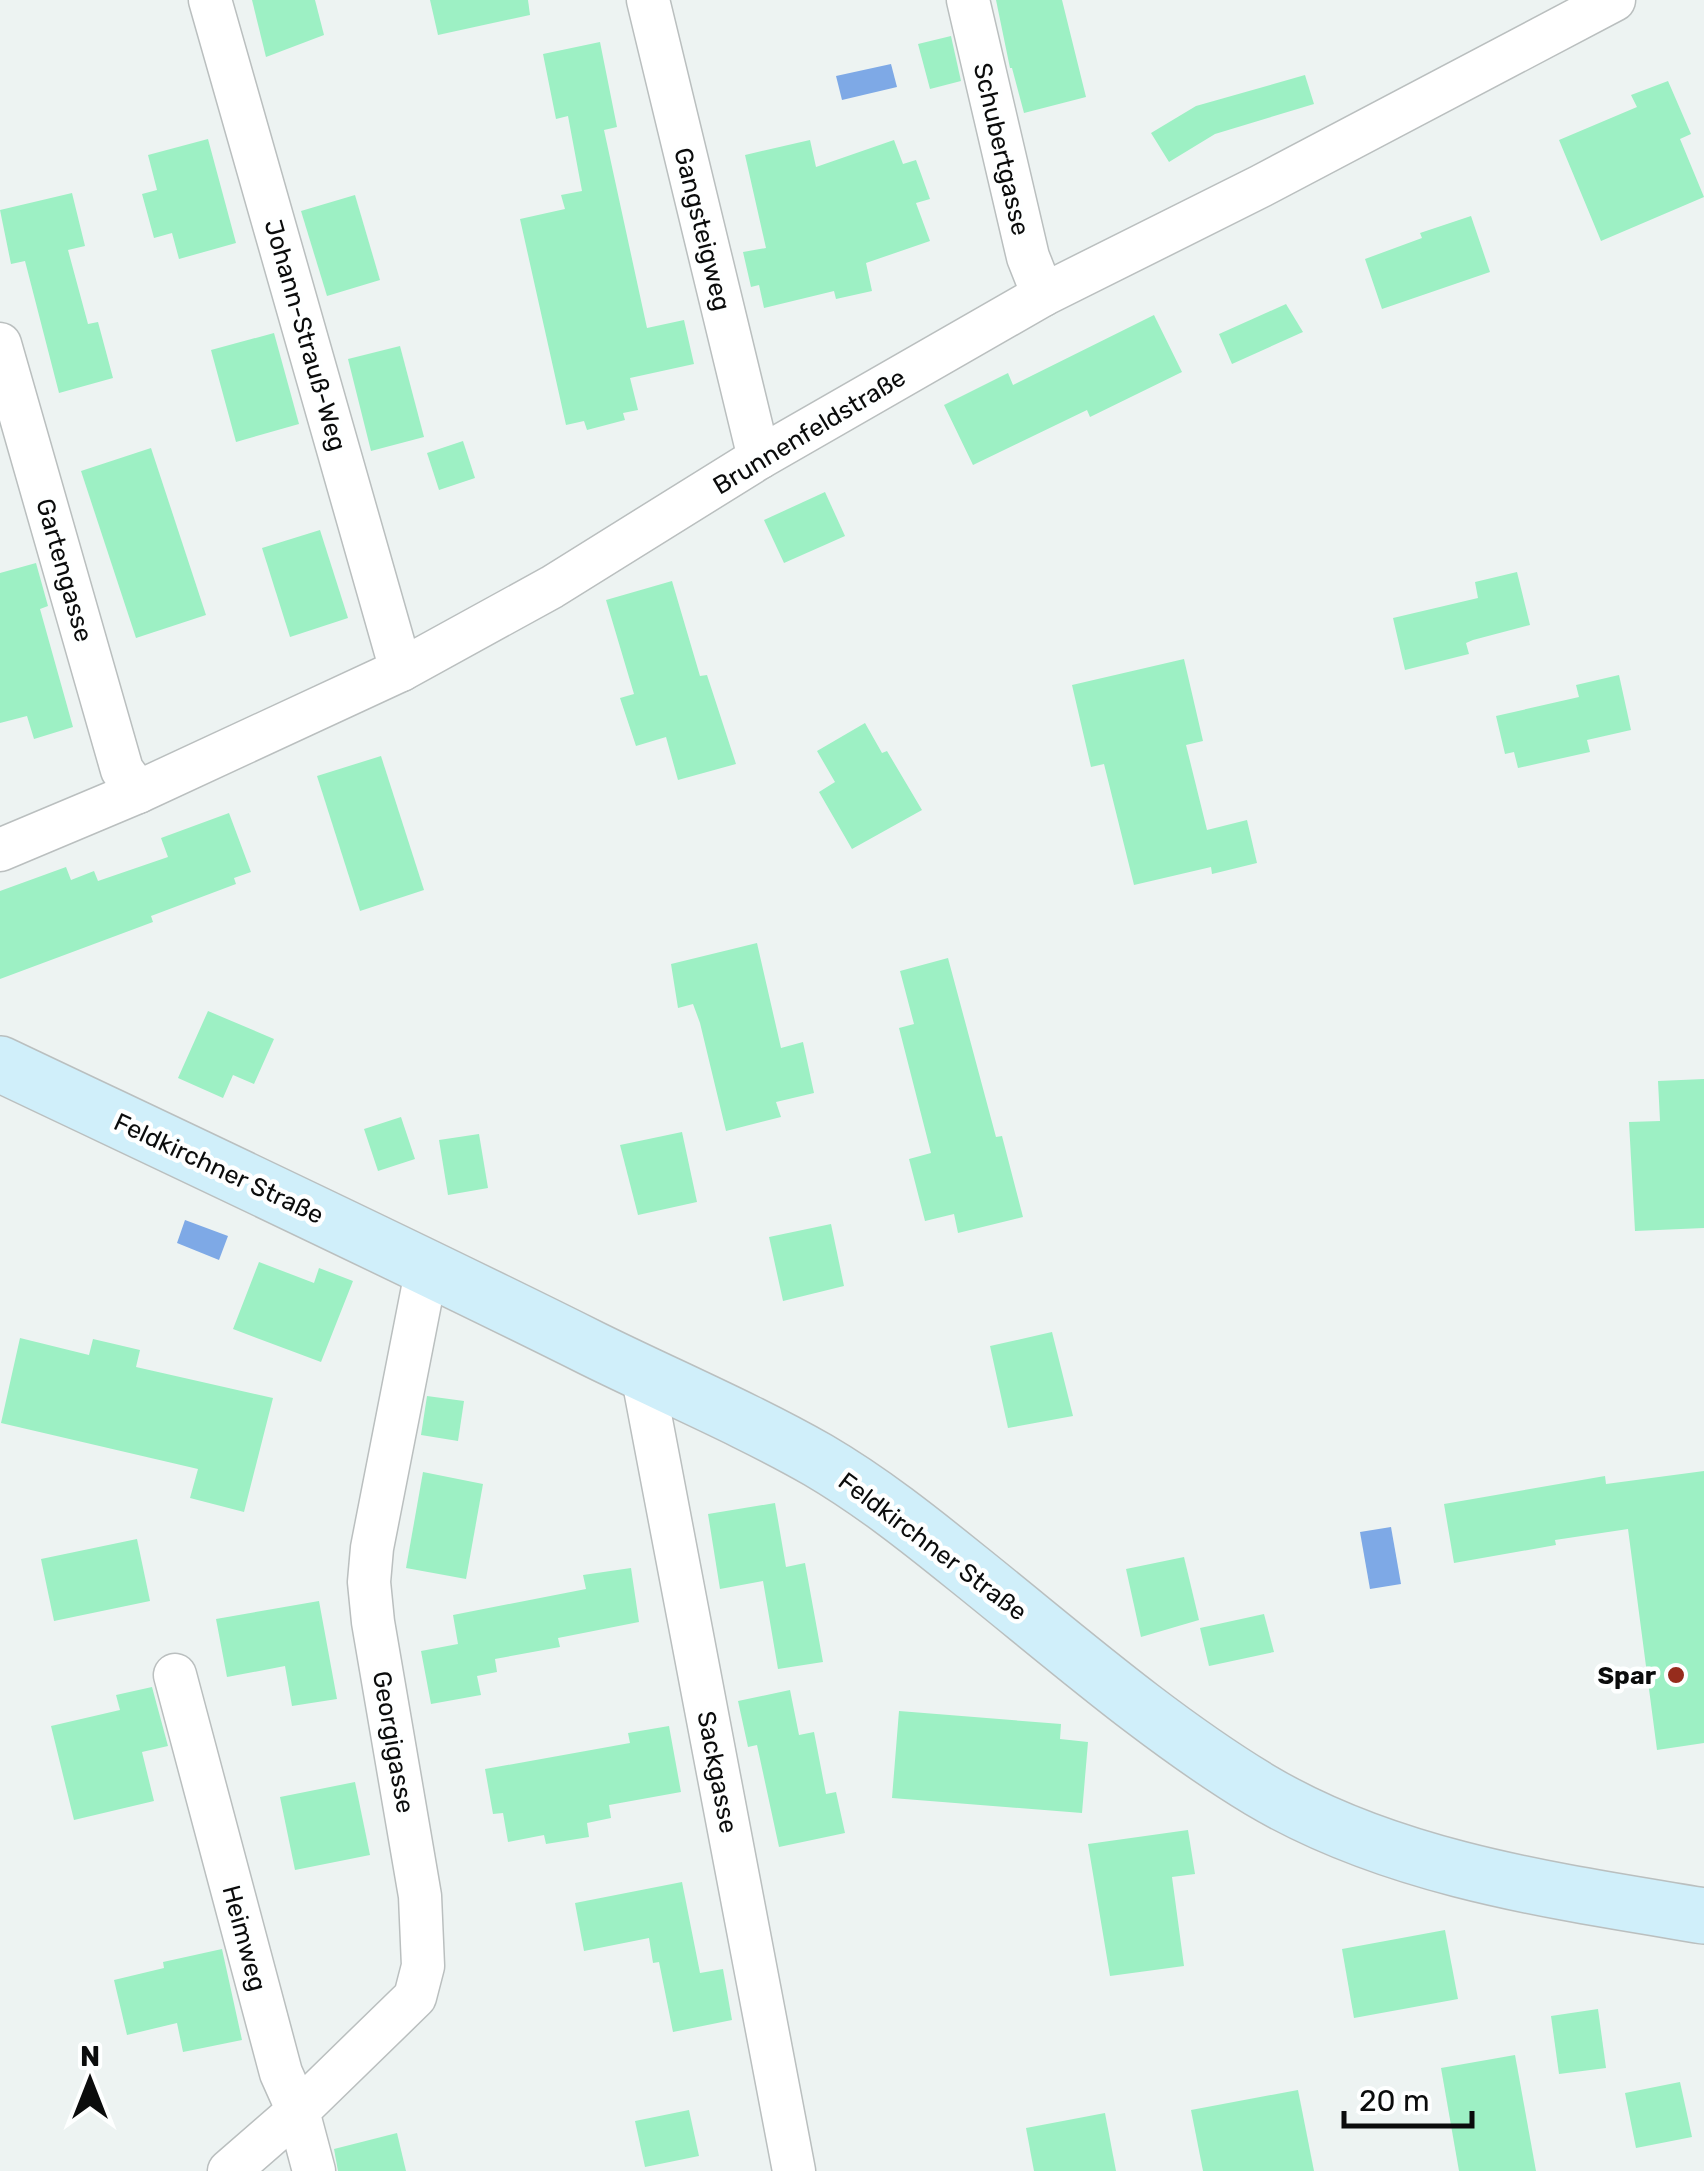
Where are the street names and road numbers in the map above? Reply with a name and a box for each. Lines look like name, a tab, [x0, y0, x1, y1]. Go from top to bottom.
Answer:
street label: Schubertgasse	[968, 60, 1035, 238]
street label: Gangsteigweg	[668, 145, 737, 314]
street label: Johann-Strauß-Weg	[259, 216, 352, 454]
street label: Brunnenfeldstraße	[708, 363, 911, 500]
street label: Gartengasse	[30, 495, 99, 645]
street label: Feldkirchner Straße	[109, 1107, 328, 1230]
street label: Feldkirchner Straße	[833, 1466, 1032, 1627]
street label: Georgigasse	[367, 1669, 420, 1815]
street label: Sackgasse	[691, 1709, 744, 1836]
street label: Heimweg	[216, 1882, 273, 1994]

